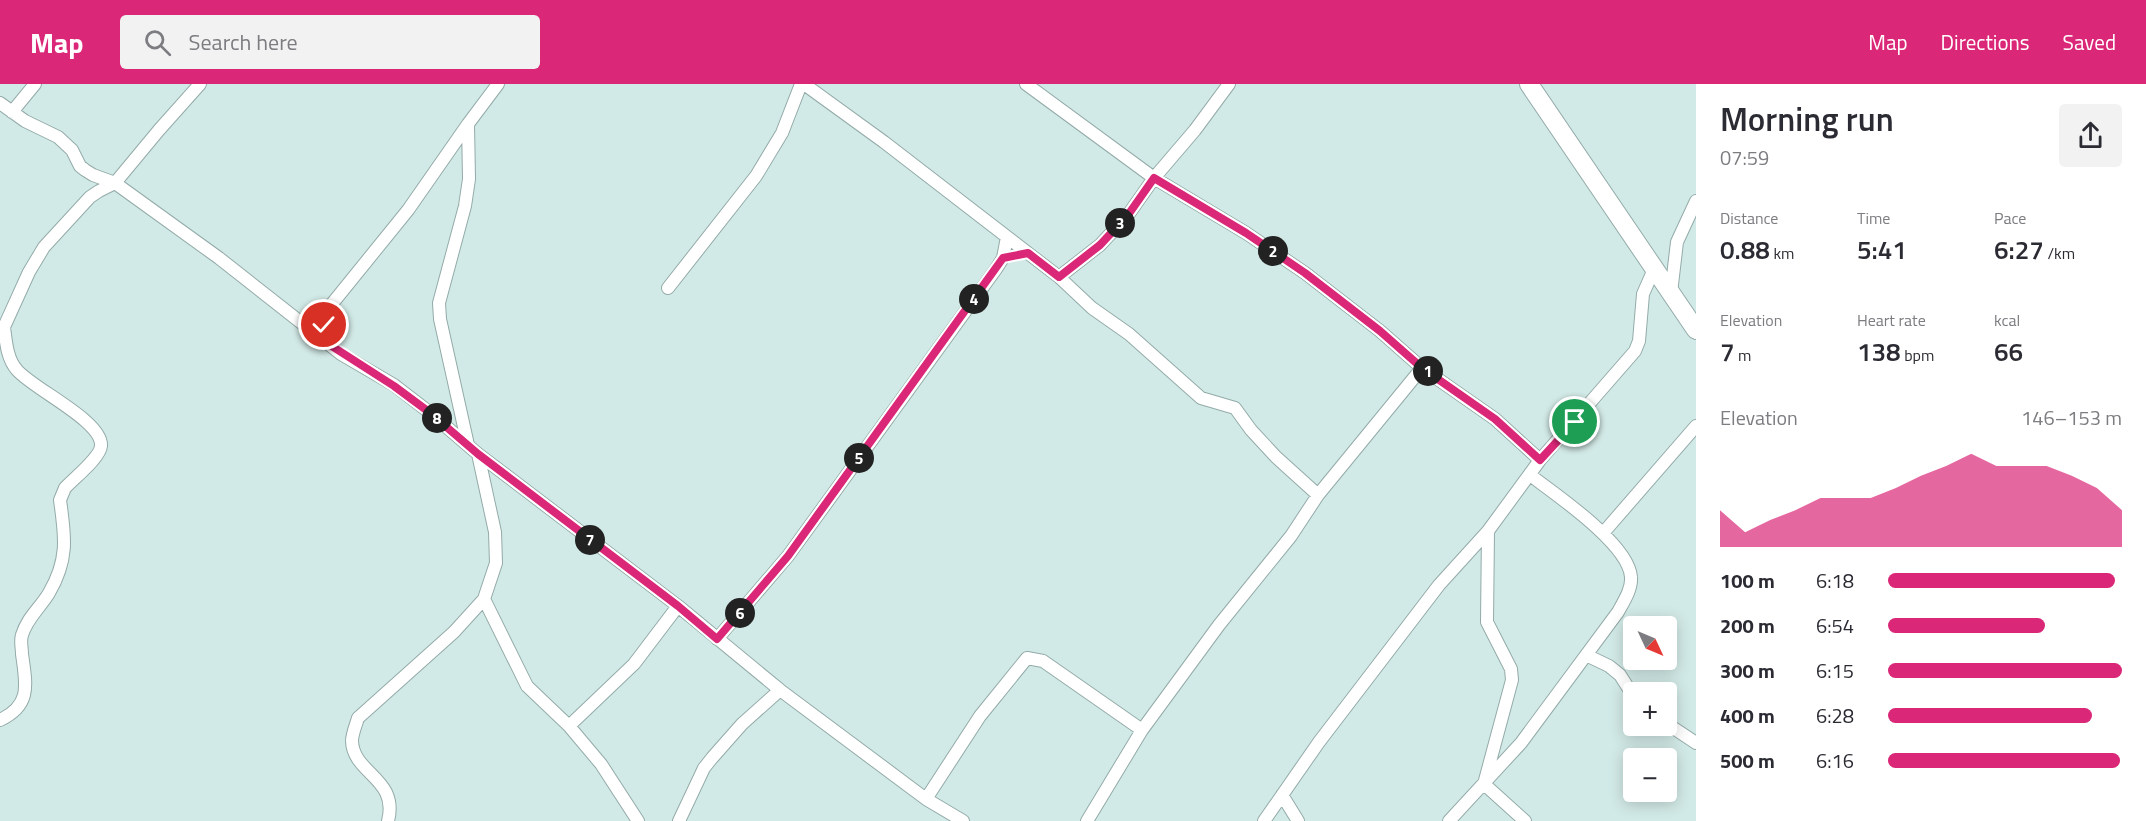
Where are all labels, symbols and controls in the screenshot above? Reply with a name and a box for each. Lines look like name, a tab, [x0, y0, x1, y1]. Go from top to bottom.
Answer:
search box	[120, 15, 540, 69]
text: Map	[30, 21, 84, 64]
text: Search here	[189, 25, 298, 59]
icon: search	[141, 26, 174, 59]
text: Map	[1868, 26, 1908, 58]
text: Directions	[1941, 26, 2030, 58]
text: Saved	[2063, 26, 2116, 58]
text: Morning run	[1720, 94, 1894, 144]
button: share	[2059, 104, 2122, 167]
text: 07:59	[1720, 142, 1769, 173]
text: Distance	[1720, 206, 1778, 230]
text: Time	[1857, 206, 1890, 230]
text: Pace	[1994, 206, 2026, 230]
pin: 3	[1105, 208, 1135, 238]
text: 3	[1116, 211, 1124, 235]
text: 0.88	[1720, 230, 1770, 269]
text: 5:41	[1857, 230, 1907, 269]
text: 6:27	[1994, 230, 2044, 269]
pin: 2	[1258, 236, 1288, 266]
text: 2	[1269, 239, 1277, 263]
text: km	[1770, 241, 1794, 265]
text: /km	[2044, 241, 2075, 265]
pin: 4	[959, 284, 989, 314]
text: 4	[970, 287, 978, 311]
pin	[298, 299, 349, 350]
icon: check	[307, 308, 340, 341]
text: Elevation	[1720, 308, 1782, 332]
text: Heart rate	[1857, 308, 1926, 332]
text: kcal	[1994, 308, 2020, 332]
text: 7	[1720, 332, 1735, 371]
text: 138	[1857, 332, 1901, 371]
text: 66	[1994, 332, 2023, 371]
text: m	[1735, 343, 1751, 367]
text: bpm	[1901, 343, 1934, 367]
pin: 1	[1413, 356, 1443, 386]
text: 1	[1424, 359, 1432, 383]
pin	[1549, 396, 1600, 447]
text: Elevation	[1720, 402, 1798, 433]
text: 146–153 m	[2021, 402, 2122, 433]
pin: 8	[422, 403, 452, 433]
icon: arrive	[1558, 405, 1591, 438]
text: 8	[433, 406, 441, 430]
pin: 5	[844, 443, 874, 473]
text: 5	[855, 446, 863, 470]
pin: 7	[575, 525, 605, 555]
text: 7	[586, 528, 594, 552]
text: 100 m	[1720, 565, 1775, 596]
text: 6:18	[1816, 565, 1854, 596]
pin: 6	[725, 598, 755, 628]
text: 6	[736, 601, 744, 625]
text: 200 m	[1720, 610, 1775, 641]
text: 6:54	[1816, 610, 1854, 641]
north arrow	[1623, 616, 1677, 670]
map controls	[1623, 616, 1677, 802]
text: 300 m	[1720, 655, 1775, 686]
text: 6:15	[1816, 655, 1854, 686]
button: +	[1623, 682, 1677, 736]
text: 400 m	[1720, 700, 1775, 731]
text: 6:28	[1816, 700, 1854, 731]
text: 500 m	[1720, 745, 1775, 776]
text: 6:16	[1816, 745, 1854, 776]
button: −	[1623, 748, 1677, 802]

